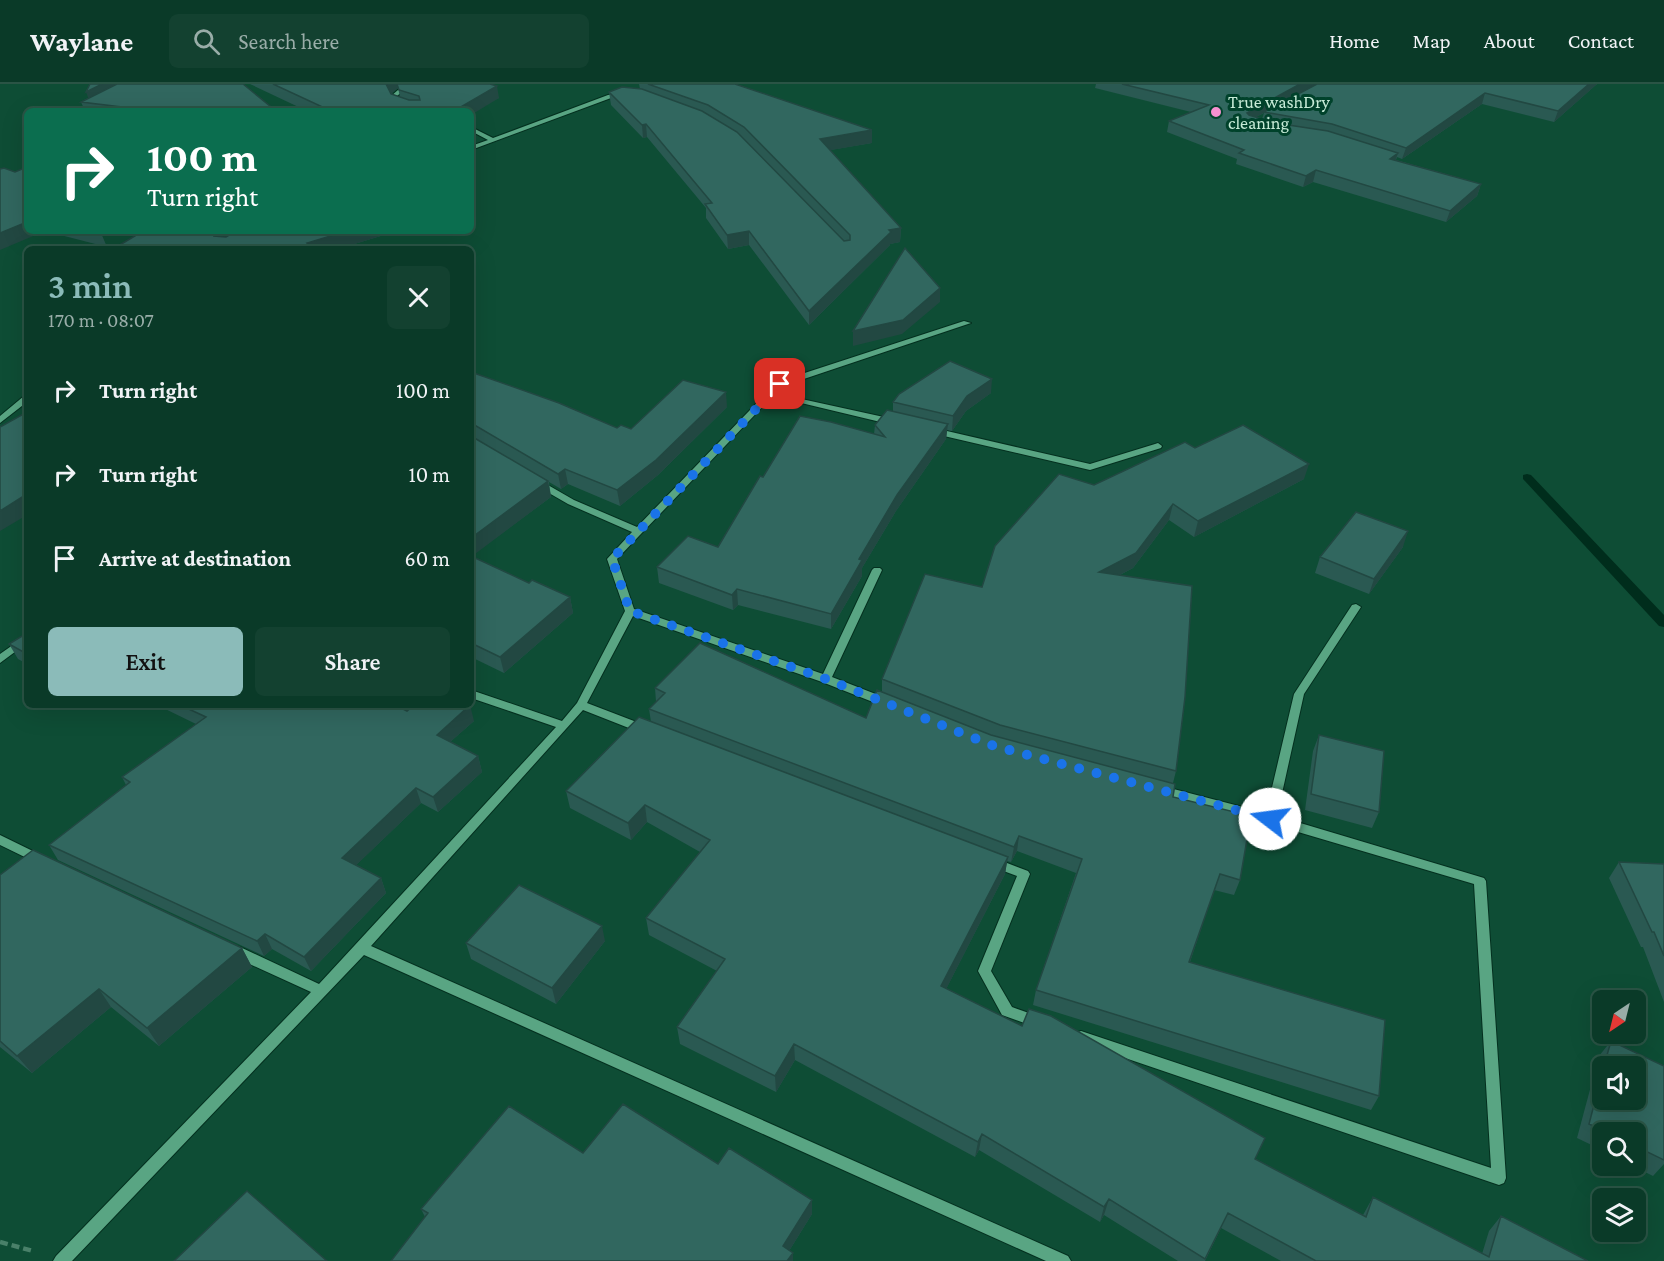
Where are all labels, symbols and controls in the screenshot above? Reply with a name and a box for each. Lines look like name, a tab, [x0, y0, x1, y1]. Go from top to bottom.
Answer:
search box	[169, 14, 589, 68]
icon: search	[190, 25, 223, 58]
text: Waylane	[30, 26, 133, 57]
text: Search here	[238, 29, 339, 54]
text: Home	[1329, 29, 1379, 53]
text: Map	[1412, 29, 1451, 53]
text: About	[1484, 29, 1535, 53]
text: Contact	[1568, 29, 1634, 53]
place label: True washDry cleaning	[1228, 92, 1331, 133]
marker: True washDry cleaning	[1209, 105, 1223, 119]
icon: right	[48, 132, 126, 210]
text: 100 m	[147, 133, 257, 180]
text: Turn right	[147, 182, 258, 212]
text: 3 min	[48, 266, 132, 306]
button: close	[387, 266, 450, 329]
text: 170 m · 08:07	[48, 309, 154, 331]
pin	[754, 358, 805, 409]
icon: arrive	[763, 367, 796, 400]
icon: right	[48, 374, 81, 407]
text: Turn right	[99, 378, 197, 403]
text: 100 m	[396, 378, 450, 403]
icon: right	[48, 458, 81, 491]
text: Turn right	[99, 462, 197, 487]
text: 10 m	[408, 462, 450, 487]
icon: arrive	[48, 542, 81, 575]
text: Arrive at destination	[99, 546, 291, 571]
text: 60 m	[405, 546, 450, 571]
button: Exit	[48, 627, 243, 696]
button: Share	[255, 627, 450, 696]
position arrow	[1238, 787, 1302, 851]
north arrow	[1592, 990, 1646, 1044]
map controls	[1592, 990, 1646, 1242]
button: sound	[1592, 1056, 1646, 1110]
button: search	[1592, 1122, 1646, 1176]
button: layers	[1592, 1188, 1646, 1242]

